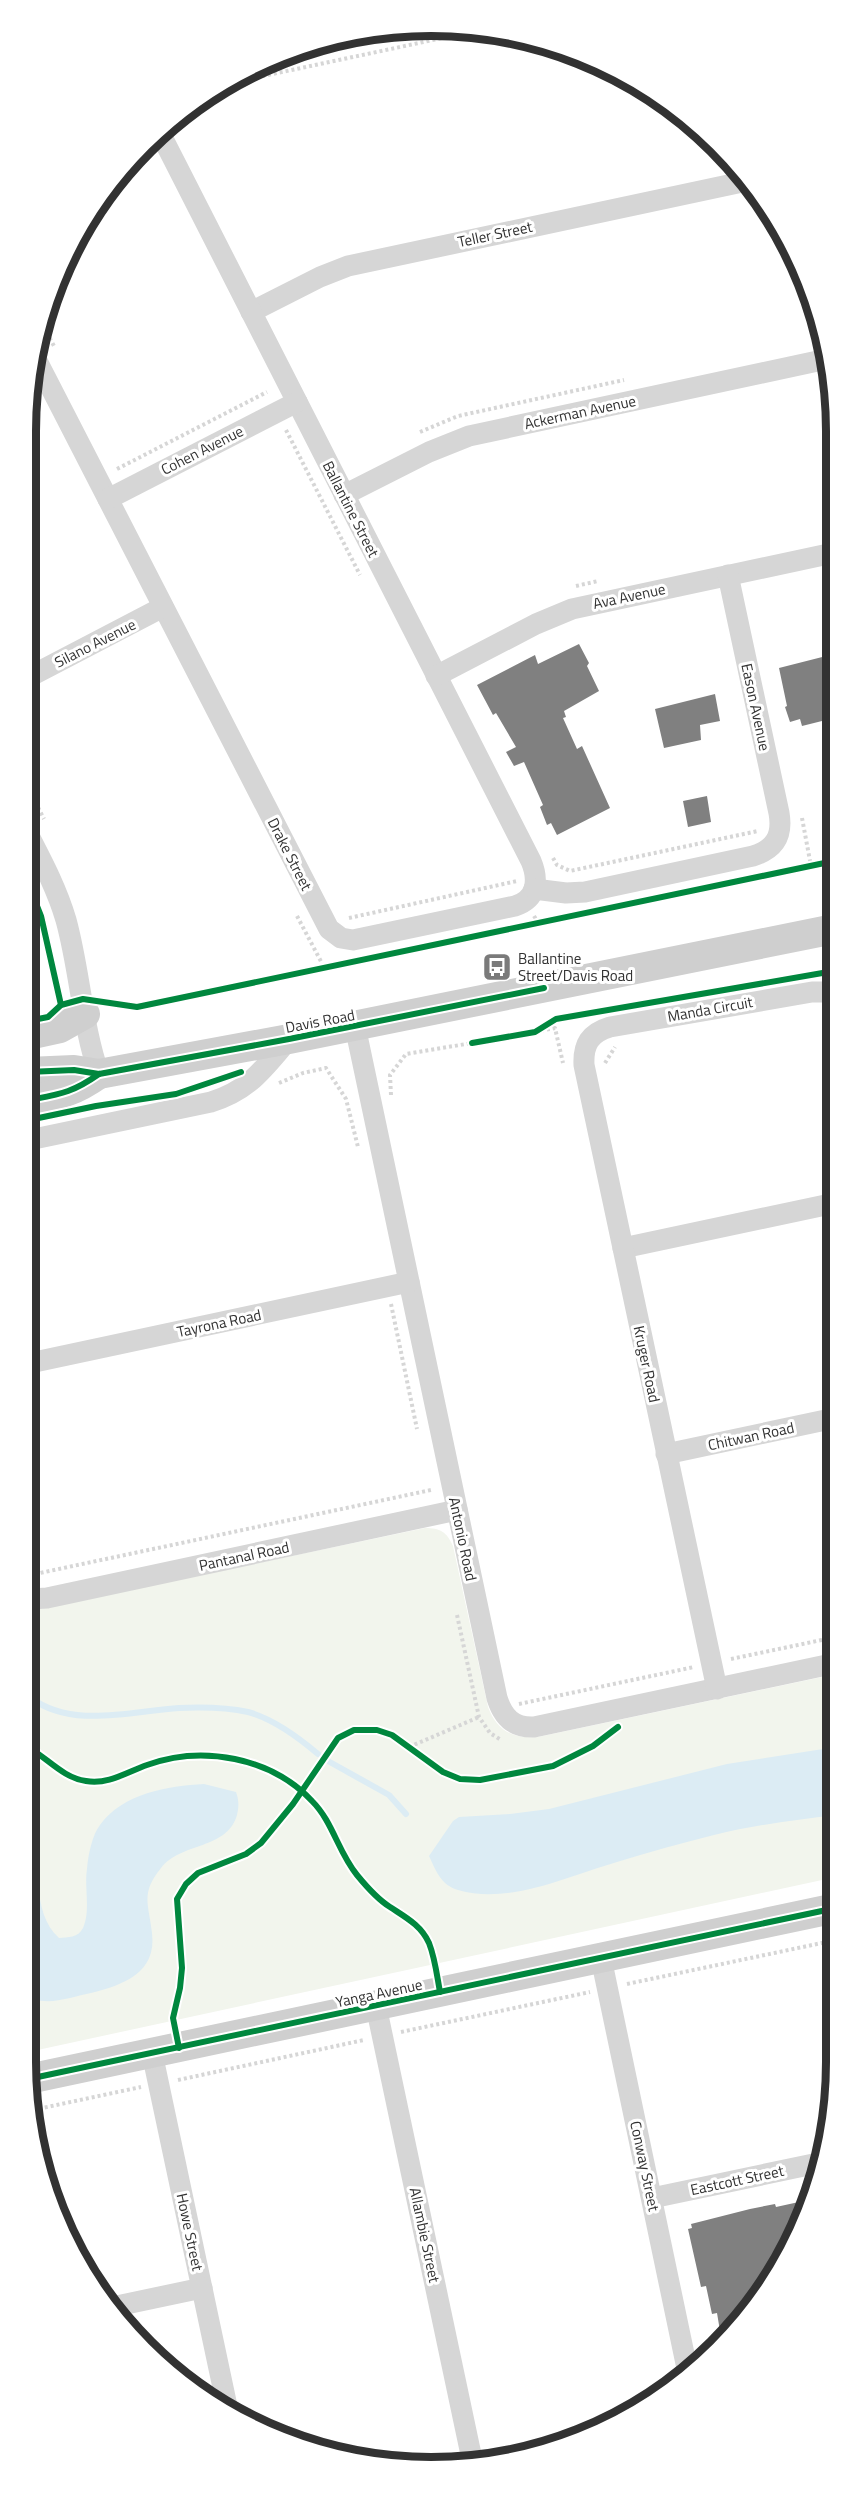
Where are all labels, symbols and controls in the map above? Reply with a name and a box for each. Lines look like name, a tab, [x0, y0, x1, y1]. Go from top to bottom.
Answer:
street label: Teller Street	[456, 215, 535, 253]
street label: Ackerman Avenue	[522, 389, 638, 435]
street label: Cohen Avenue	[157, 419, 247, 481]
street label: Ballantine Street	[317, 457, 385, 562]
street label: Ava Avenue	[591, 577, 667, 615]
street label: Silano Avenue	[50, 613, 140, 673]
street label: Eason Avenue	[736, 661, 776, 753]
street label: Drake Street	[262, 814, 318, 895]
place label: Ballantine Street/Davis Road	[518, 947, 633, 987]
bus stop icon: Ballantine Street/Davis Road	[481, 951, 513, 983]
street label: Manda Circuit	[665, 990, 755, 1028]
street label: Davis Road	[283, 1003, 357, 1039]
street label: Tayrona Road	[175, 1303, 263, 1343]
street label: Kruger Road	[628, 1324, 666, 1404]
street label: Chitwan Road	[706, 1416, 796, 1456]
street label: Antonio Road	[443, 1495, 483, 1583]
street label: Pantanal Road	[197, 1535, 291, 1577]
street label: Yanga Avenue	[334, 1973, 424, 2013]
street label: Conway Street	[624, 2119, 666, 2214]
street label: Eastcott Street	[688, 2159, 786, 2201]
street label: Allambie Street	[404, 2185, 446, 2285]
street label: Howe Street	[171, 2191, 210, 2274]

